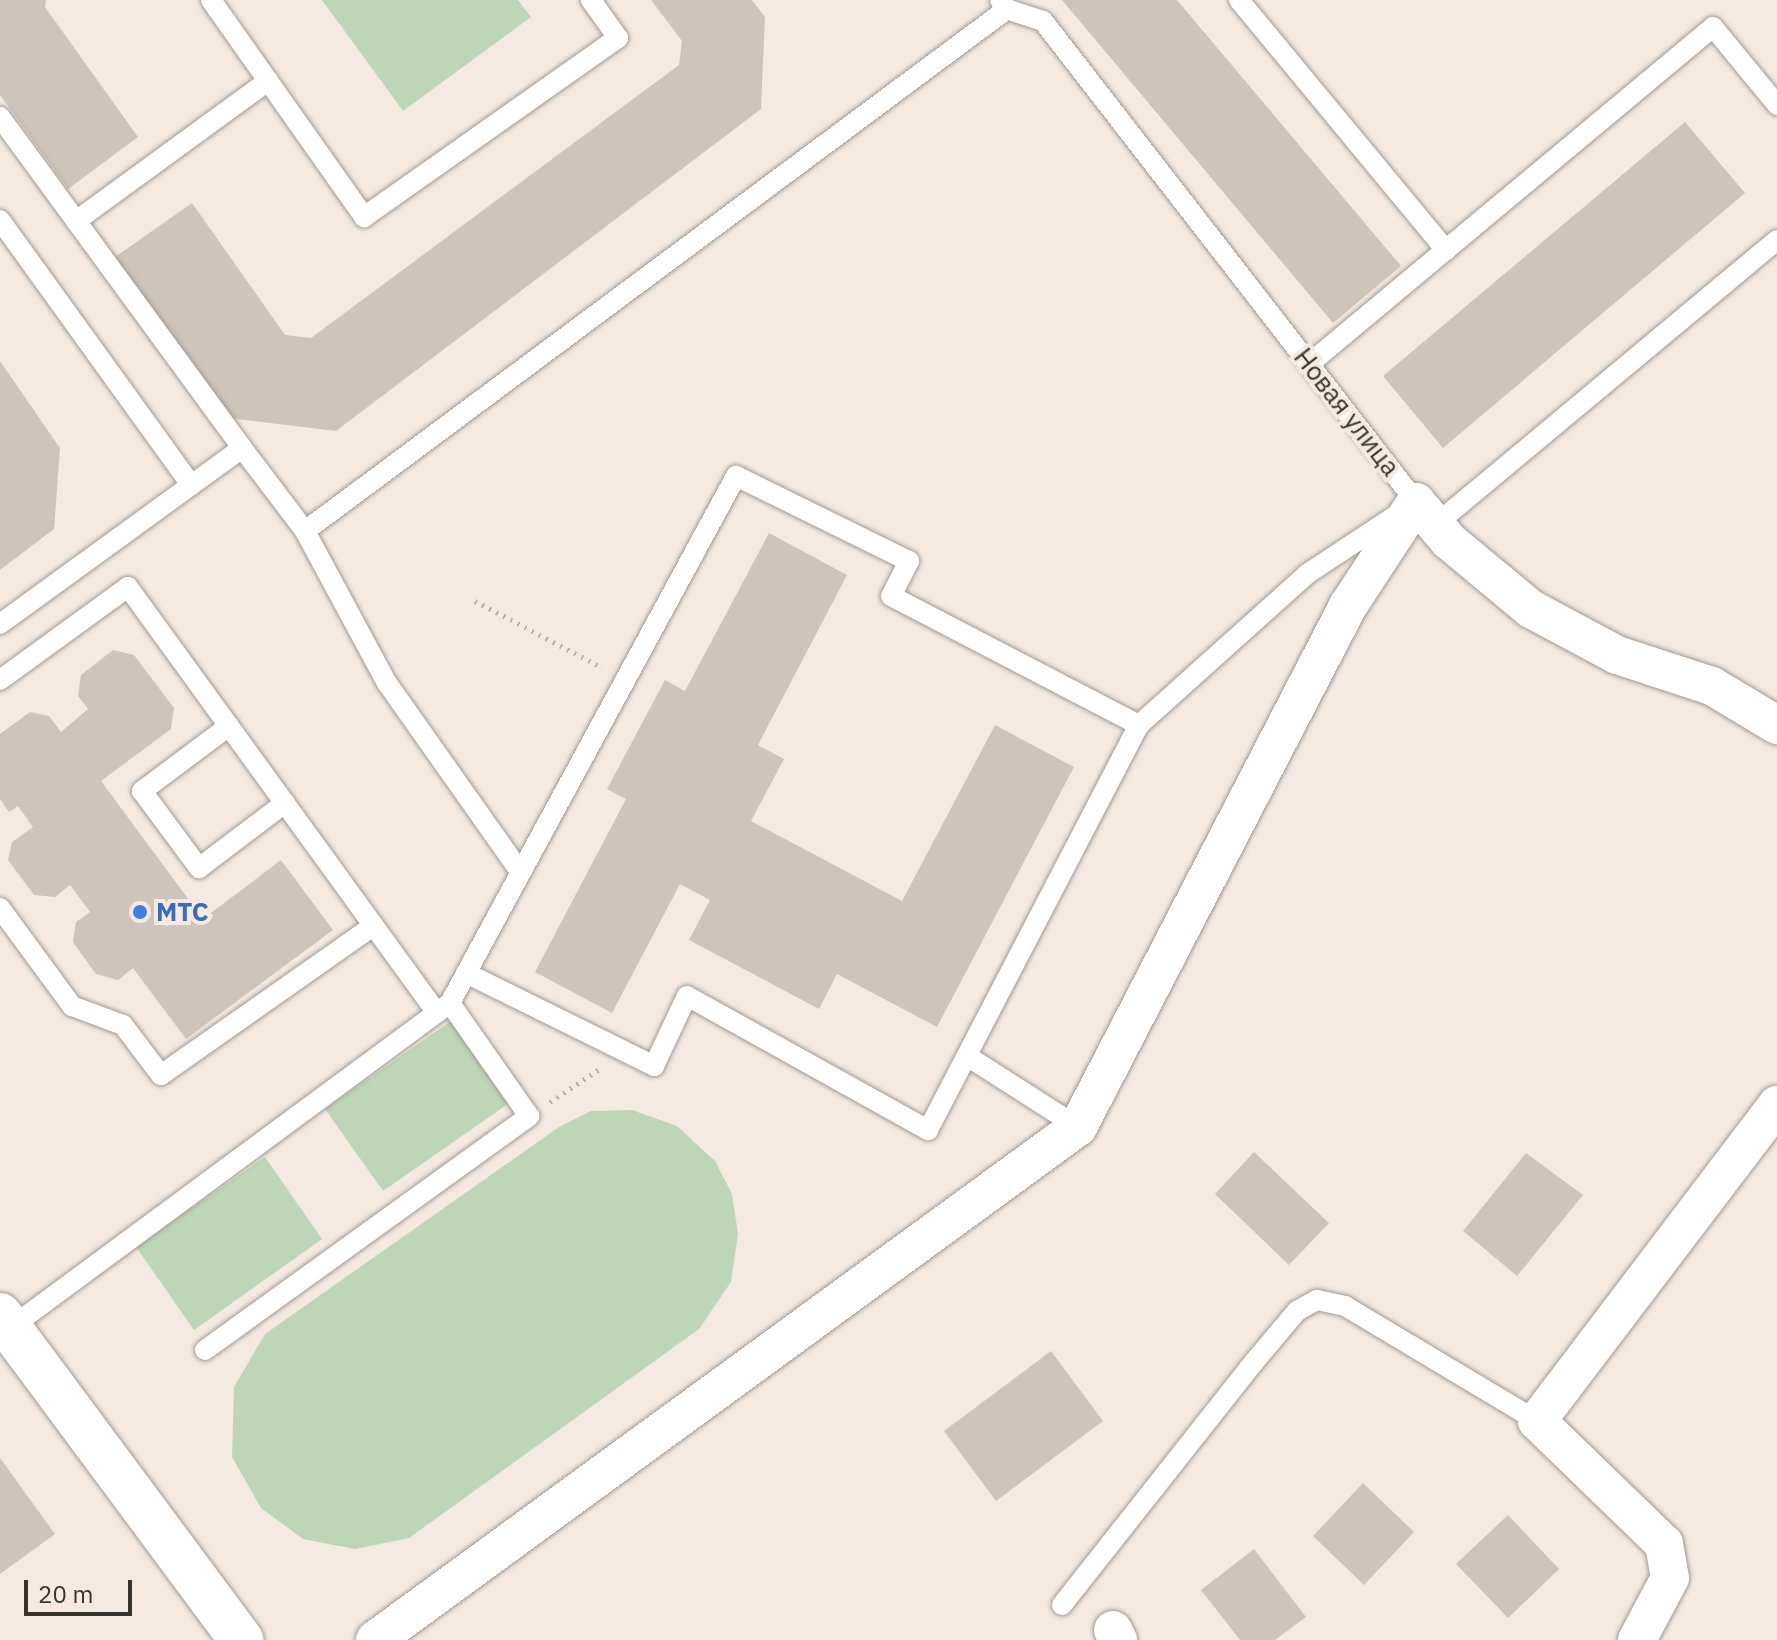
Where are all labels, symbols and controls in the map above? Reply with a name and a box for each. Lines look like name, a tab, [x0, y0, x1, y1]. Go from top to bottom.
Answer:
street label: Новая улица	[1288, 342, 1406, 482]
place label: МТС	[156, 896, 209, 928]
marker: МТС	[131, 903, 149, 921]
scale bar	[28, 1564, 136, 1614]
text: 20 m	[38, 1578, 93, 1610]

